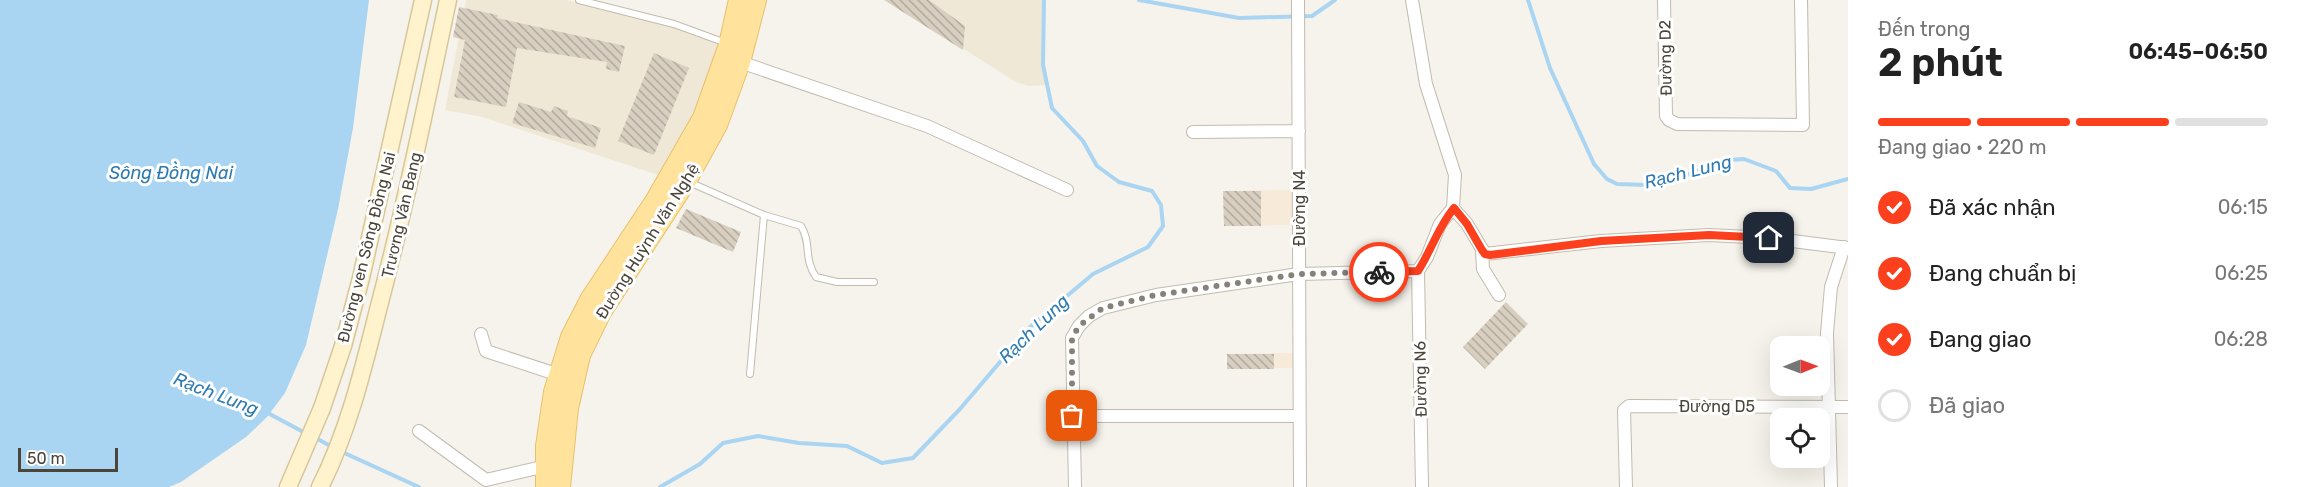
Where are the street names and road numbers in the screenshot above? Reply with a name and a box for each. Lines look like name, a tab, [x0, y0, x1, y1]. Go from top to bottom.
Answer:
street label: Đường D2	[1655, 20, 1676, 96]
street label: Đường ven Sông Đồng Nai	[332, 149, 399, 344]
street label: Trương Văn Bang	[378, 150, 425, 280]
street label: Đường Huỳnh Văn Nghệ	[592, 160, 703, 322]
street label: Đường N4	[1290, 170, 1309, 246]
street label: Đường N6	[1410, 340, 1431, 417]
street label: Đường D5	[1679, 397, 1755, 416]

